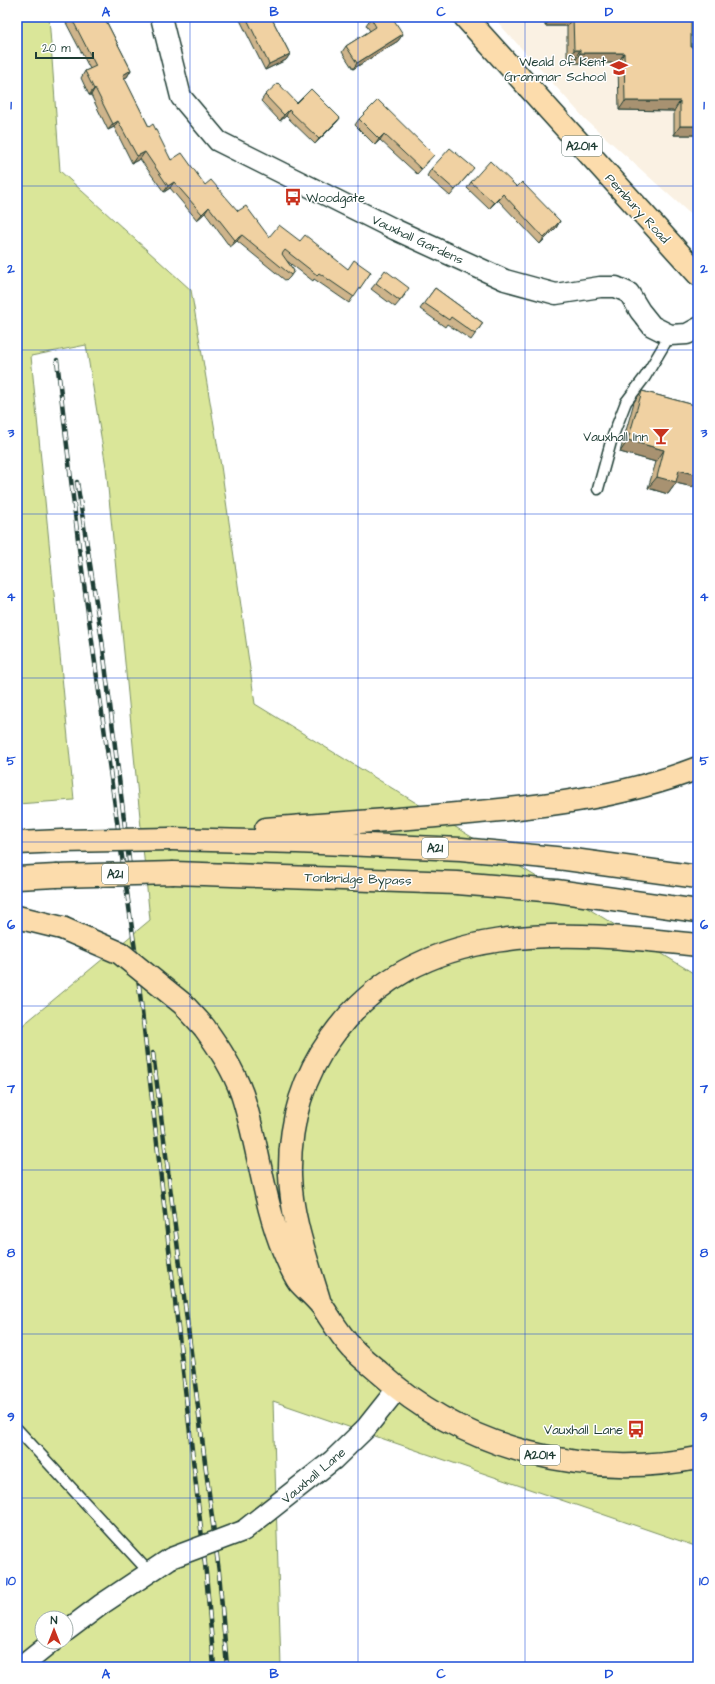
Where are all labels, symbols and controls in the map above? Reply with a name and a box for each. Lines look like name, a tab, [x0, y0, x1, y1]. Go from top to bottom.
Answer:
text: A	[102, 3, 111, 21]
text: B	[269, 3, 279, 21]
text: C	[436, 3, 446, 21]
text: D	[605, 3, 614, 21]
scale bar	[36, 34, 93, 60]
text: 20 m	[42, 40, 71, 57]
place label: Weald of Kent Grammar School	[504, 53, 607, 86]
school or university icon: Weald of Kent Grammar School	[609, 58, 629, 78]
text: 1	[10, 96, 12, 114]
text: 1	[703, 96, 705, 114]
road number: A2014	[562, 136, 602, 156]
street label: Pembury Road	[600, 170, 674, 249]
bus stop icon: Woodgate	[283, 187, 303, 207]
place label: Woodgate	[306, 189, 365, 208]
street label: Vauxhall Gardens	[369, 211, 467, 269]
text: 2	[6, 260, 15, 278]
text: 2	[699, 260, 708, 278]
text: 3	[7, 424, 15, 442]
text: 3	[700, 424, 708, 442]
bar icon: Vauxhall Inn	[651, 426, 671, 446]
place label: Vauxhall Inn	[583, 428, 649, 446]
text: 4	[7, 588, 16, 606]
text: 4	[700, 588, 709, 606]
text: 5	[6, 752, 16, 770]
text: 5	[699, 752, 709, 770]
road number: A21	[422, 838, 448, 858]
road number: A21	[102, 864, 128, 884]
street label: Tonbridge Bypass	[304, 868, 412, 891]
text: 6	[7, 916, 16, 934]
text: 6	[700, 916, 709, 934]
text: 7	[6, 1080, 16, 1098]
text: 7	[699, 1080, 709, 1098]
text: 8	[7, 1244, 16, 1262]
text: 8	[700, 1244, 709, 1262]
text: 9	[7, 1408, 15, 1426]
text: 9	[700, 1408, 708, 1426]
bus stop icon: Vauxhall Lane	[626, 1419, 646, 1439]
place label: Vauxhall Lane	[544, 1421, 623, 1439]
street label: Vauxhall Lane	[278, 1443, 350, 1508]
road number: A2014	[520, 1445, 560, 1465]
text: 10	[6, 1572, 17, 1590]
text: 10	[699, 1572, 710, 1590]
north arrow	[34, 1610, 74, 1650]
text: N	[51, 1613, 58, 1628]
text: A	[102, 1665, 111, 1683]
text: B	[269, 1665, 279, 1683]
text: C	[436, 1665, 446, 1683]
text: D	[605, 1665, 614, 1683]

